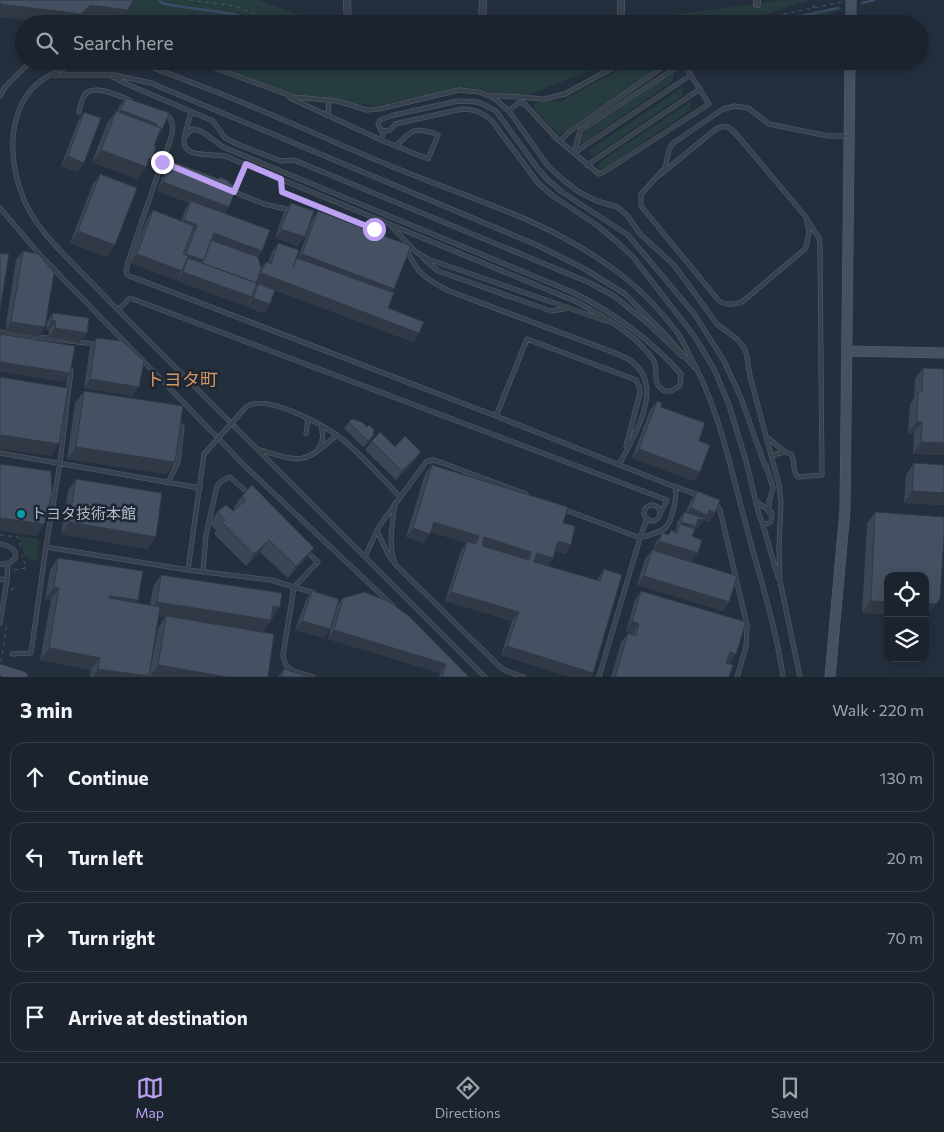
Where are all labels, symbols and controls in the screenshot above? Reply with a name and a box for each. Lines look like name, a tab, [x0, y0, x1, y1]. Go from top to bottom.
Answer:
search box	[15, 15, 929, 70]
icon: search	[33, 29, 61, 57]
text: Search here	[73, 31, 173, 54]
route end	[151, 151, 174, 174]
route start	[363, 218, 386, 241]
district label: トヨタ町	[146, 368, 218, 390]
place label: トヨタ技術本館	[31, 504, 136, 522]
marker: トヨタ技術本館	[15, 508, 27, 520]
map controls	[884, 572, 929, 662]
button: locate	[884, 572, 929, 617]
button: layers	[884, 617, 929, 662]
text: 3 min	[20, 697, 73, 722]
text: Walk · 220 m	[832, 700, 924, 719]
icon: ahead	[21, 763, 49, 791]
text: Continue	[68, 766, 148, 789]
text: 130 m	[880, 768, 923, 787]
icon: left	[21, 843, 49, 871]
text: Turn left	[68, 846, 143, 869]
text: 20 m	[887, 848, 923, 867]
icon: right	[21, 923, 49, 951]
text: Turn right	[68, 926, 155, 949]
text: 70 m	[887, 928, 923, 947]
icon: arrive	[21, 1003, 49, 1031]
text: Arrive at destination	[68, 1006, 248, 1029]
tab: Map	[135, 1074, 164, 1121]
tab: Directions	[435, 1074, 500, 1121]
tab: Saved	[771, 1074, 809, 1121]

